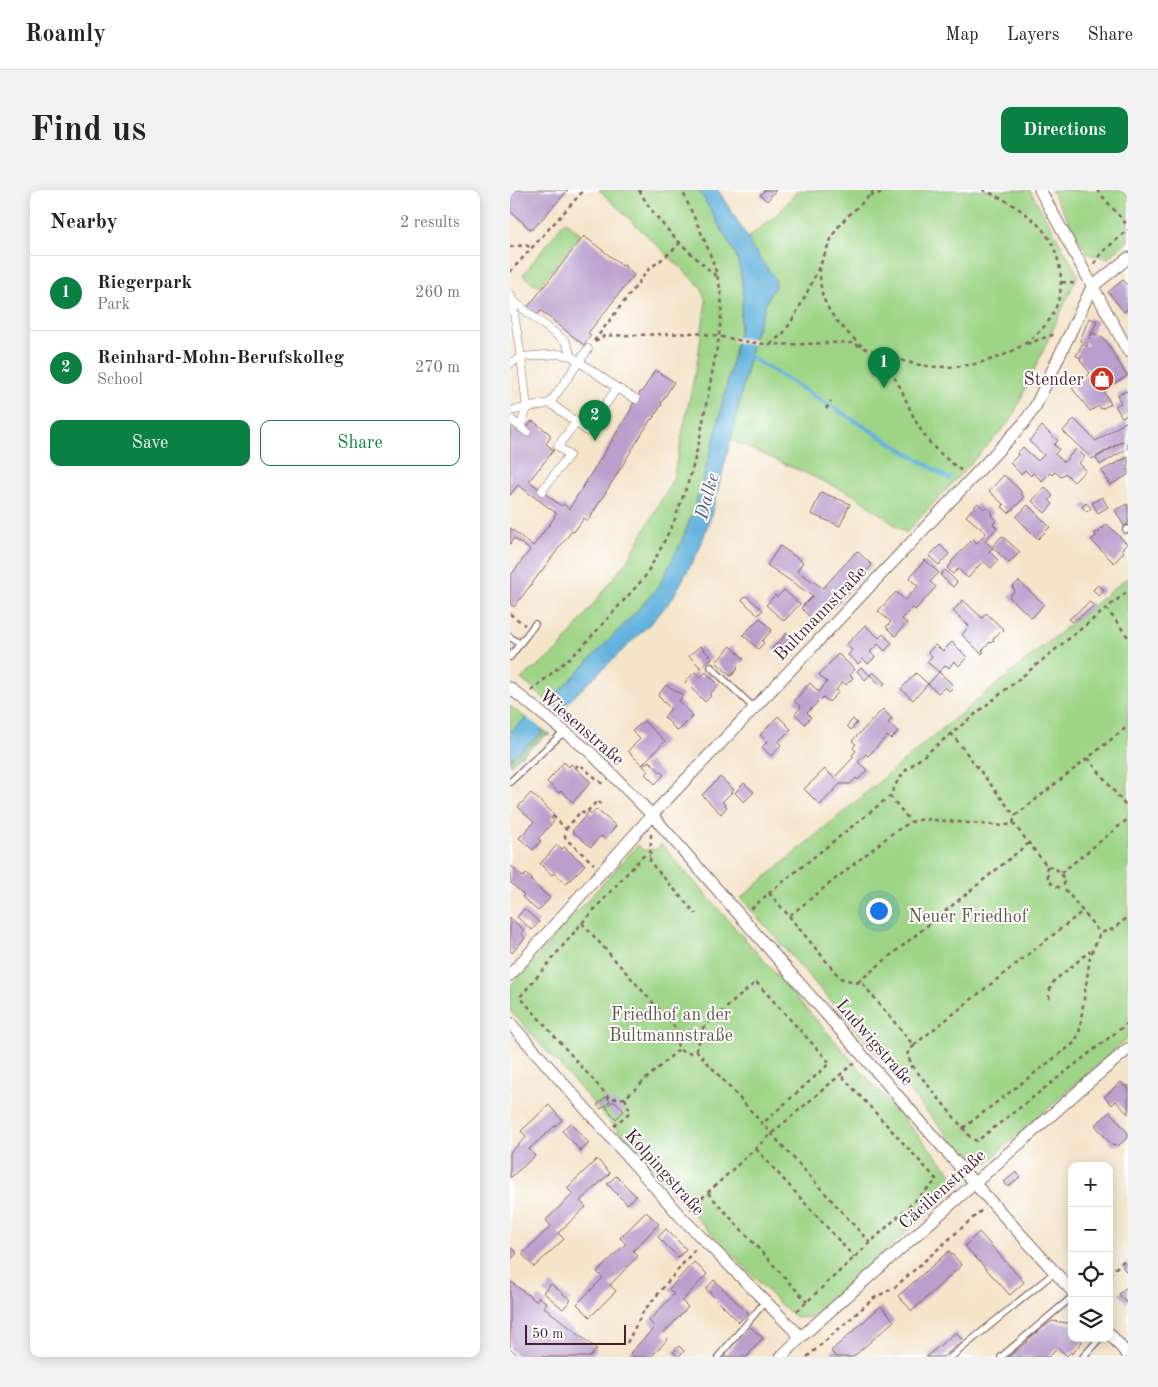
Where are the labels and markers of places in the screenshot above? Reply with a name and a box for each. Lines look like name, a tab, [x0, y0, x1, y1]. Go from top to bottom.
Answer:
pin: 1	[868, 347, 900, 388]
shop icon: Stender	[1089, 366, 1115, 392]
place label: Stender	[1023, 371, 1085, 389]
pin: 2	[579, 400, 611, 441]

